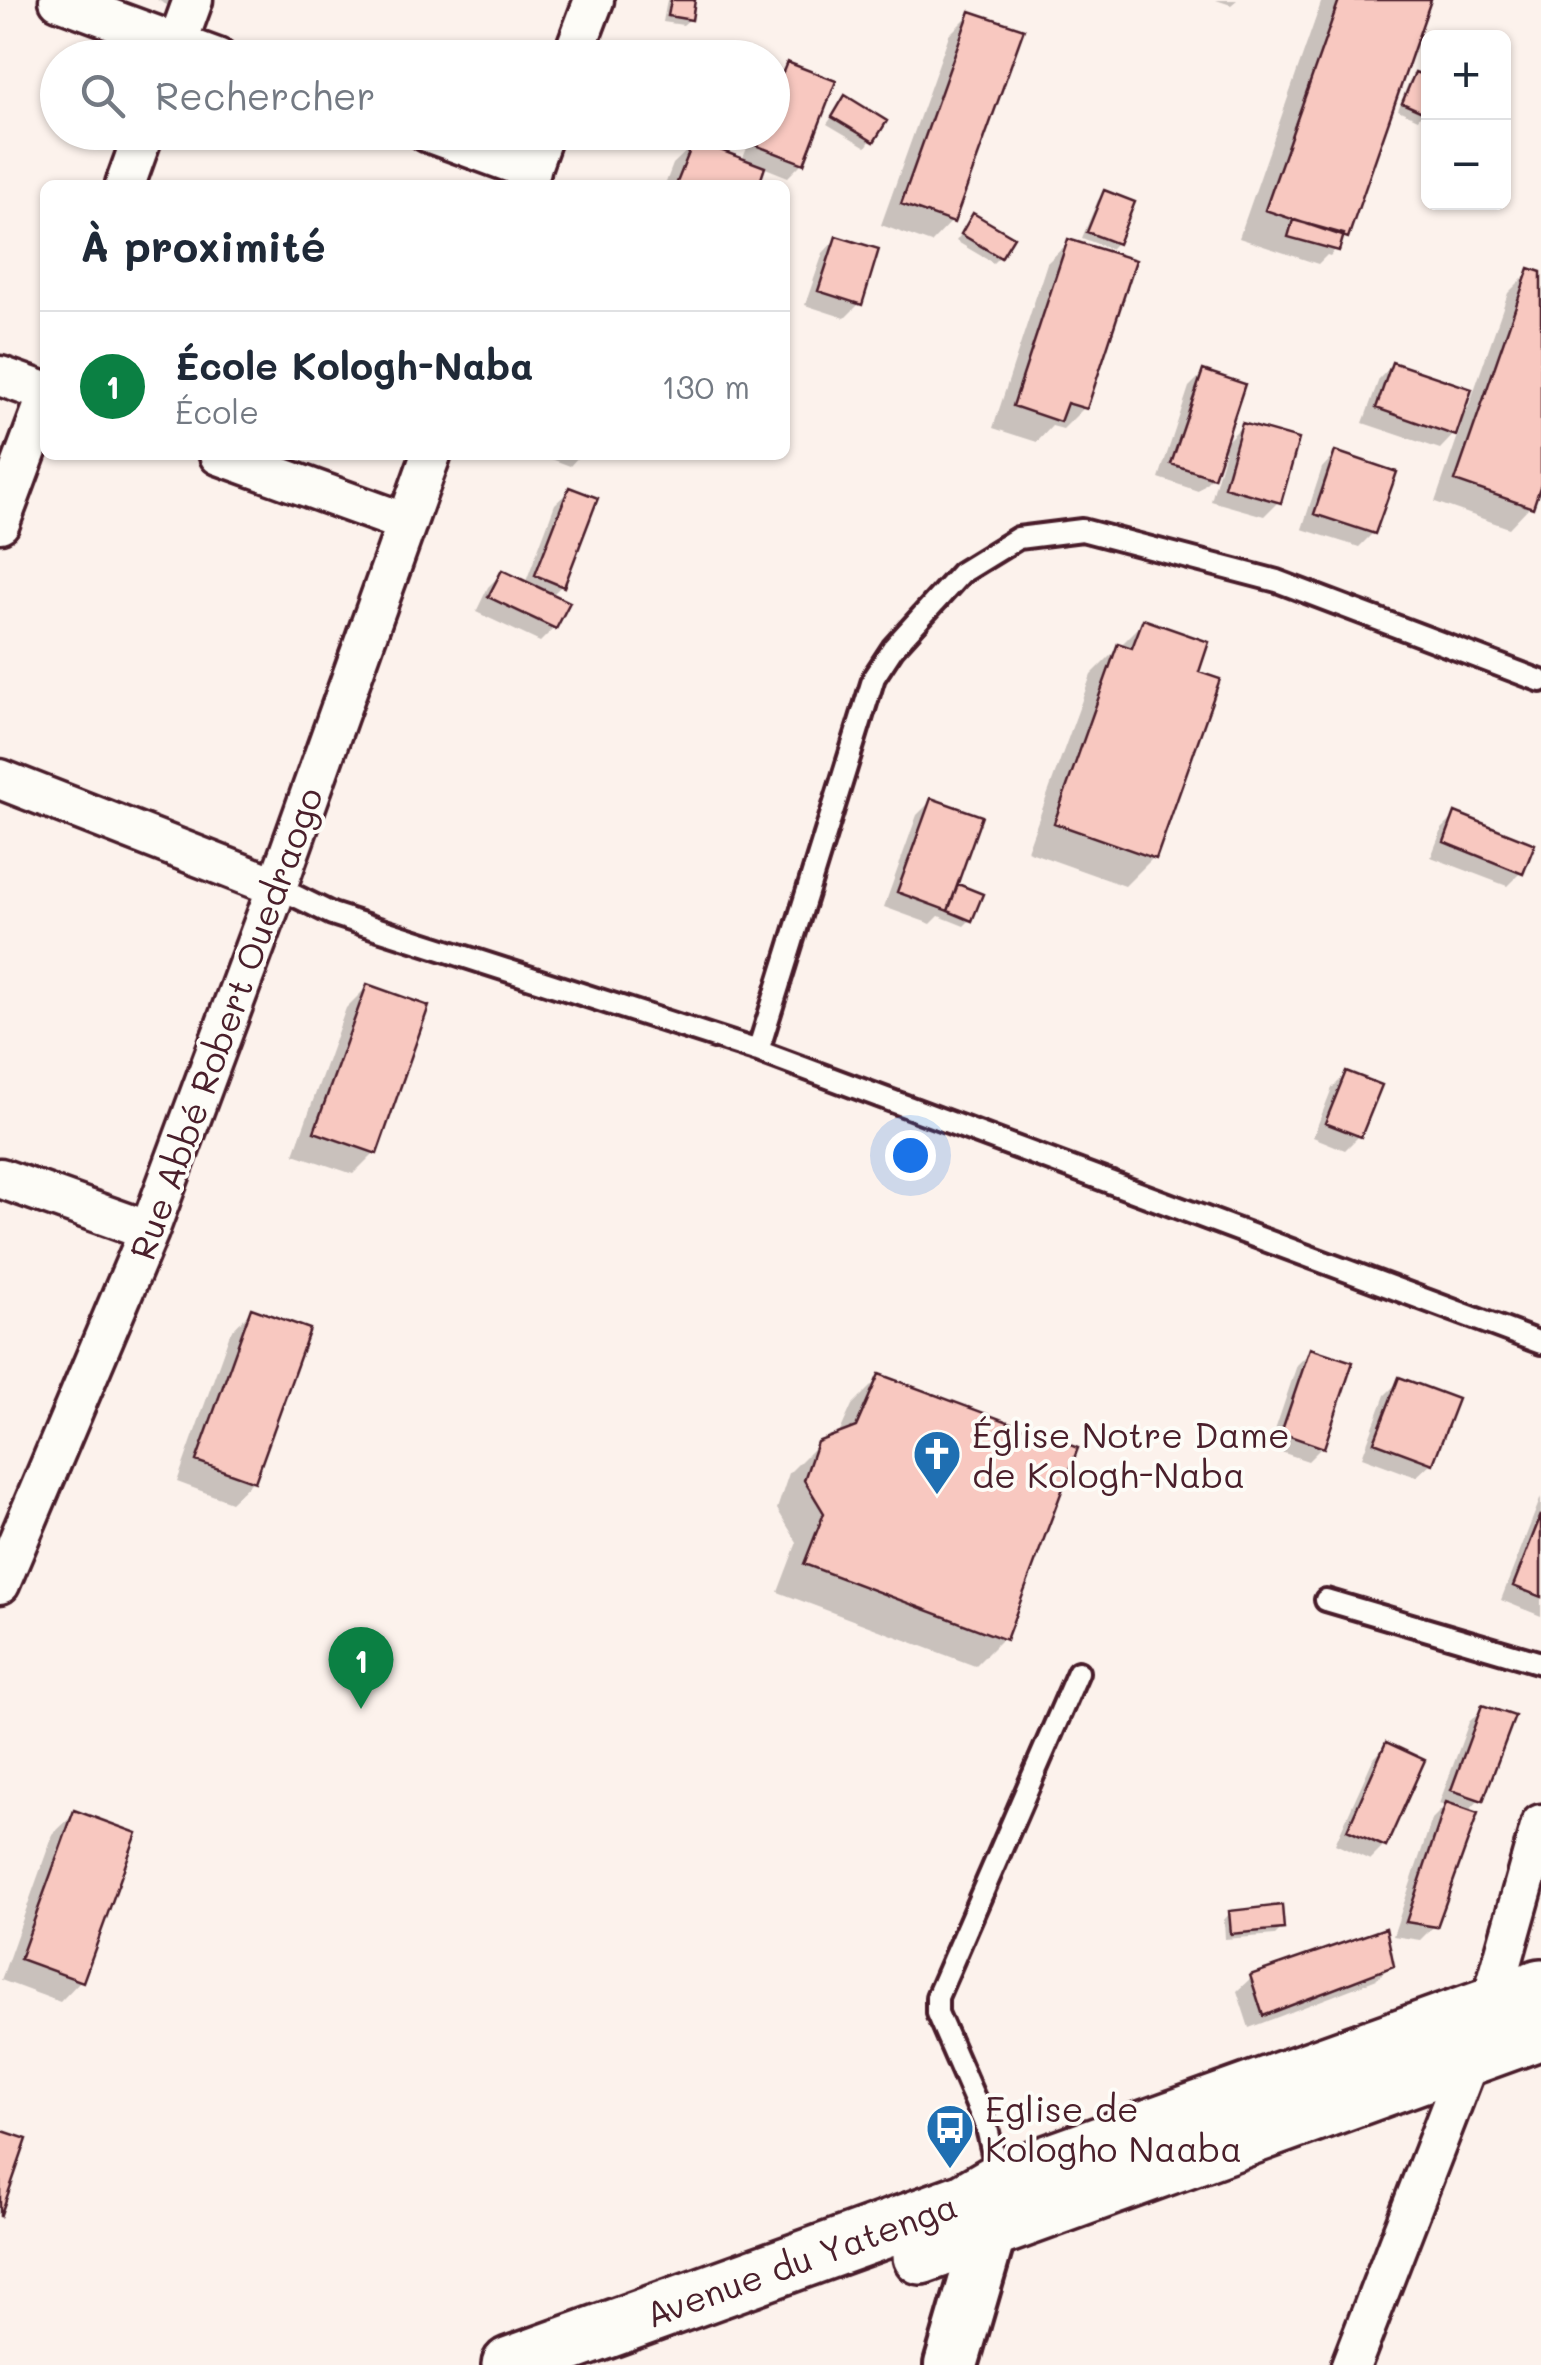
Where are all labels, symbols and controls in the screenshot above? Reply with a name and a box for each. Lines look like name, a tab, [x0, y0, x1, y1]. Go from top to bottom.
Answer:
map controls	[1421, 30, 1511, 210]
button: +	[1421, 30, 1511, 120]
search box	[40, 40, 790, 150]
icon: search	[75, 68, 130, 123]
text: Rechercher	[155, 70, 376, 120]
button: −	[1421, 120, 1511, 210]
text: À proximité	[80, 218, 326, 273]
text: École Kologh-Naba	[175, 340, 534, 390]
text: 1	[105, 365, 120, 407]
text: 130 m	[661, 365, 750, 407]
text: École	[175, 390, 259, 432]
street label: Rue Abbé Robert Ouedraogo	[118, 781, 332, 1265]
your location	[885, 1130, 936, 1181]
place label: Église Notre Dame de Kologh-Naba	[972, 1411, 1290, 1497]
church icon: Église Notre Dame de Kologh-Naba	[911, 1428, 963, 1496]
pin: 1	[328, 1626, 394, 1709]
place label: Eglise de Kologho Naaba	[985, 2085, 1242, 2171]
bus stop icon: Eglise de Kologho Naaba	[924, 2102, 976, 2170]
street label: Avenue du Yatenga	[639, 2181, 963, 2337]

